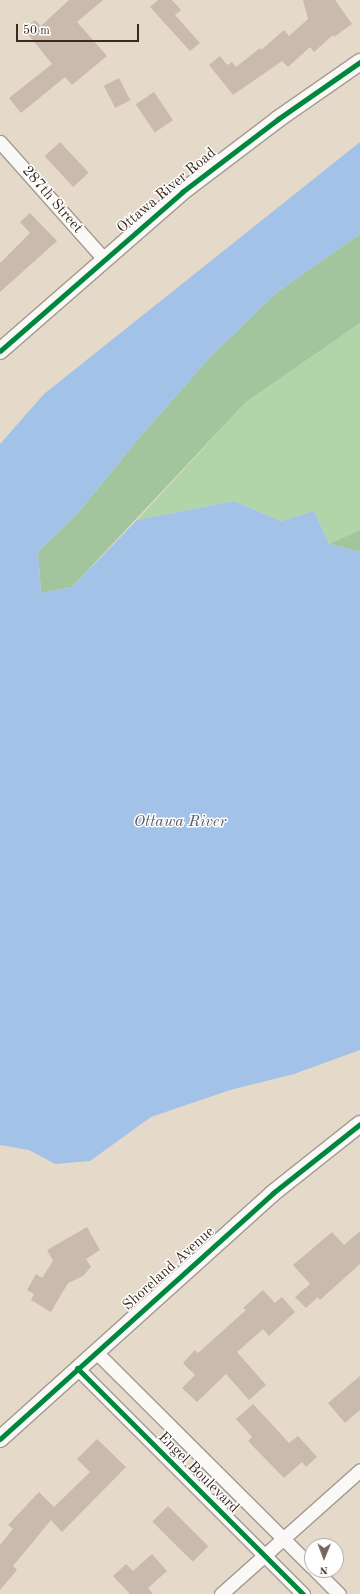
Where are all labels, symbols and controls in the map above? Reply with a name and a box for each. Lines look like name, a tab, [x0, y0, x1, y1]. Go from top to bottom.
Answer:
scale bar	[18, 16, 141, 42]
text: 50 m	[23, 25, 50, 37]
street label: Ottawa River Road	[114, 144, 220, 238]
street label: 287th Street	[18, 163, 86, 237]
water label: Ottawa River	[134, 812, 226, 832]
street label: Shoreland Avenue	[119, 1223, 219, 1315]
street label: Engel Boulevard	[154, 1429, 242, 1517]
north arrow	[304, 1538, 344, 1578]
text: N	[320, 1564, 328, 1575]

